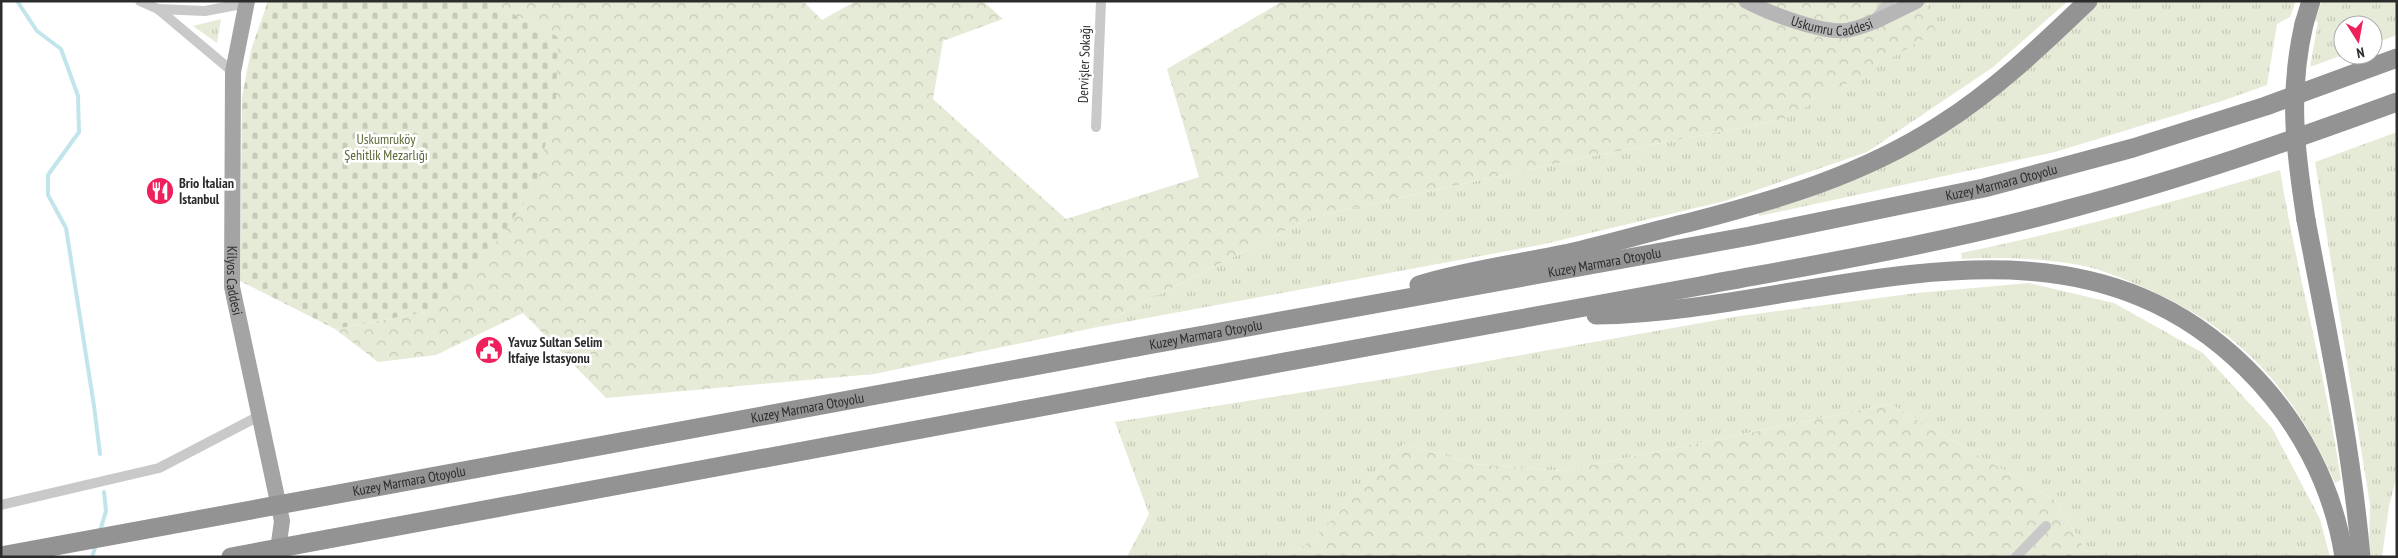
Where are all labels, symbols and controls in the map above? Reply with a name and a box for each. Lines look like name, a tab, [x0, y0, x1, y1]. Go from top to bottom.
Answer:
street label: Uskumru Caddesi	[1789, 12, 1875, 40]
north arrow	[2333, 15, 2383, 65]
street label: Dervişler Sokağı	[1074, 25, 1094, 103]
text: N	[2355, 43, 2366, 62]
park label: Uskumruköy Şehitlik Mezarlığı	[344, 130, 428, 164]
street label: Kuzey Marmara Otoyolu	[1944, 160, 2059, 205]
place label: Brio İtalian İstanbul	[179, 174, 234, 208]
restaurant icon: Brio İtalian İstanbul	[145, 176, 175, 206]
street label: Kuzey Marmara Otoyolu	[1546, 243, 1662, 281]
street label: Kilyos Caddesi	[223, 246, 247, 317]
street label: Kuzey Marmara Otoyolu	[1148, 315, 1264, 354]
place label: Yavuz Sultan Selim İtfaiye İstasyonu	[507, 333, 602, 367]
public building icon: Yavuz Sultan Selim İtfaiye İstasyonu	[474, 335, 504, 365]
street label: Kuzey Marmara Otoyolu	[750, 388, 865, 427]
street label: Kuzey Marmara Otoyolu	[351, 462, 467, 500]

